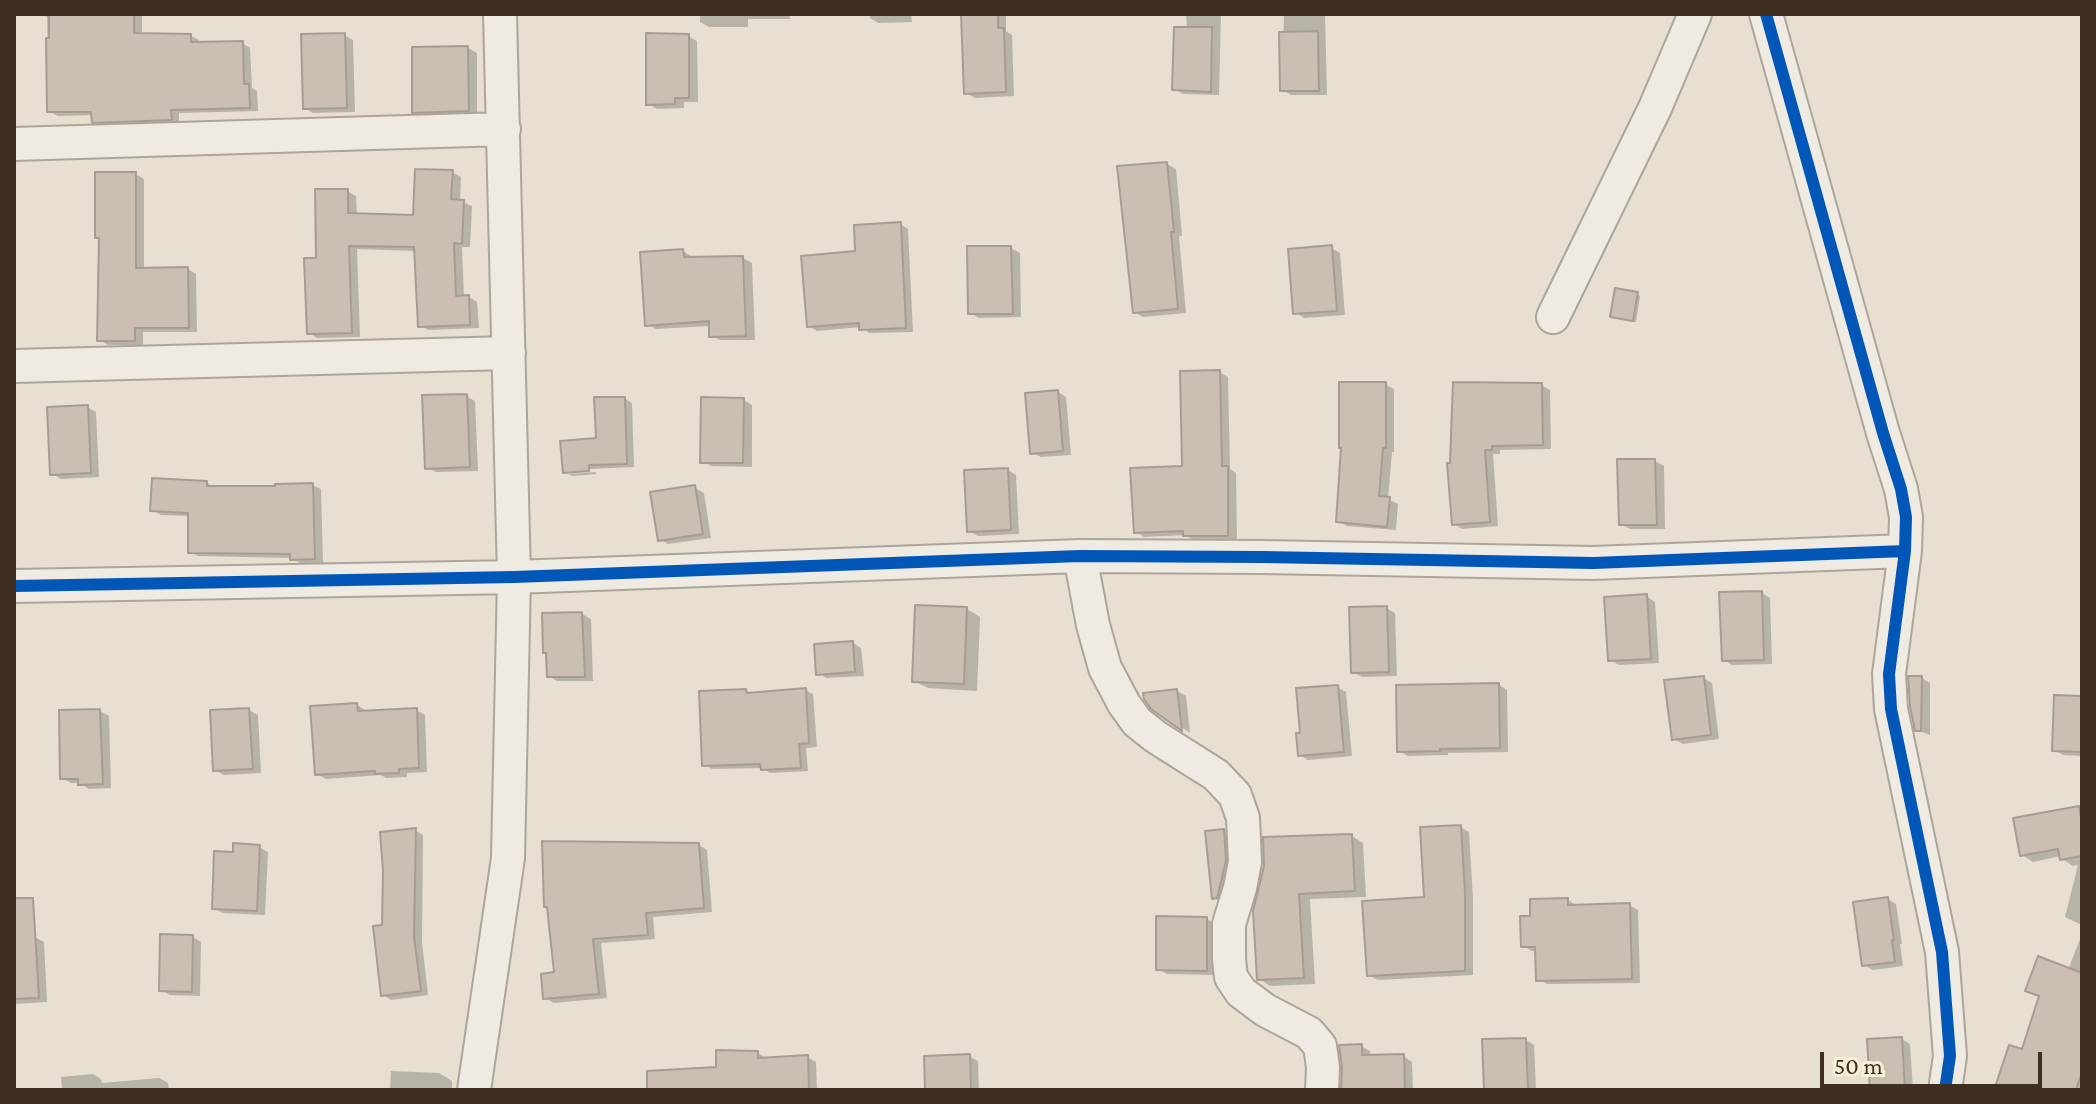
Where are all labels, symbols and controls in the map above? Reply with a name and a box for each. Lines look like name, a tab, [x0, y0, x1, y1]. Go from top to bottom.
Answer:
scale bar	[1824, 1036, 2046, 1086]
text: 50 m	[1834, 1052, 1883, 1079]

